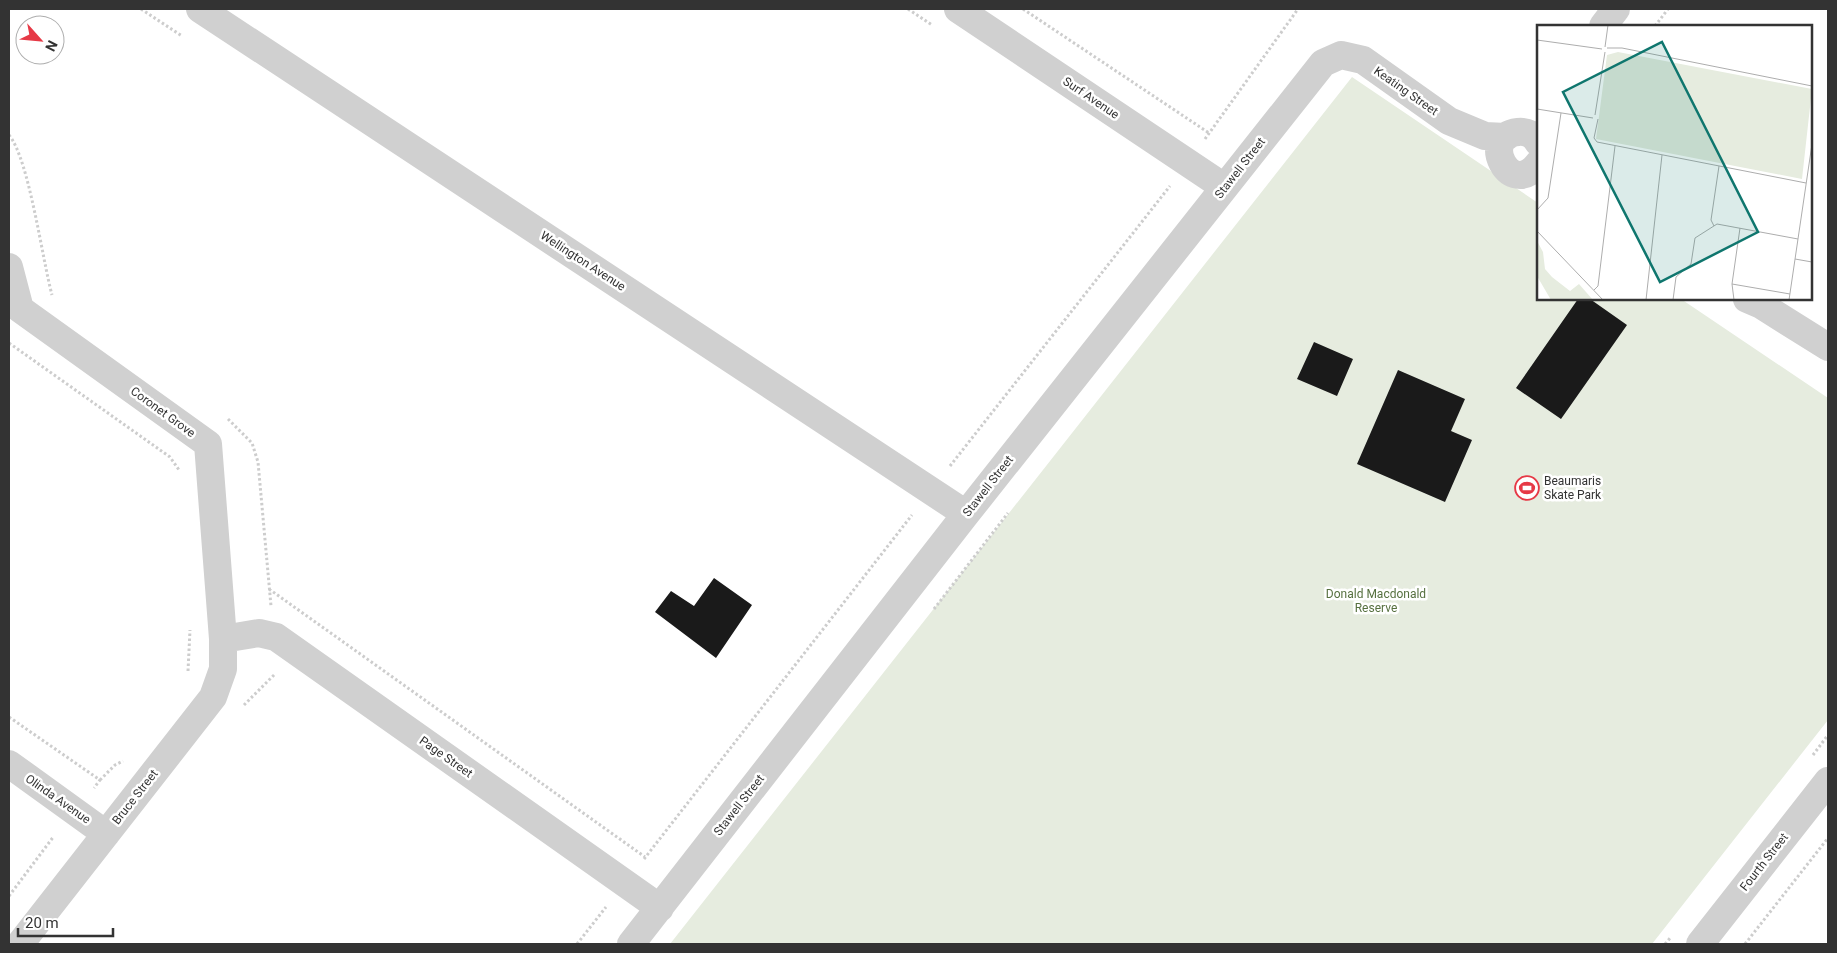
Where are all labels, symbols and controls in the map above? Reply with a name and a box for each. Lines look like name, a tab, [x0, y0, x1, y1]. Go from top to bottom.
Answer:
north arrow	[15, 15, 65, 65]
inset map	[1537, 25, 1812, 300]
text: N	[42, 38, 61, 54]
street label: Keating Street	[1371, 64, 1441, 118]
street label: Surf Avenue	[1060, 74, 1122, 122]
street label: Stawell Street	[1212, 135, 1268, 201]
street label: Wellington Avenue	[538, 228, 628, 294]
street label: Coronet Grove	[128, 384, 198, 440]
street label: Stawell Street	[960, 453, 1016, 519]
place label: Beaumaris Skate Park	[1544, 474, 1602, 502]
sports icon: Beaumaris Skate Park	[1514, 475, 1540, 501]
park label: Donald Macdonald Reserve	[1326, 587, 1426, 615]
street label: Page Street	[417, 734, 475, 780]
street label: Bruce Street	[109, 767, 161, 827]
street label: Olinda Avenue	[23, 771, 93, 827]
street label: Stawell Street	[711, 772, 767, 838]
street label: Fourth Street	[1737, 830, 1791, 894]
scale bar	[18, 906, 112, 938]
text: 20 m	[25, 914, 59, 932]

